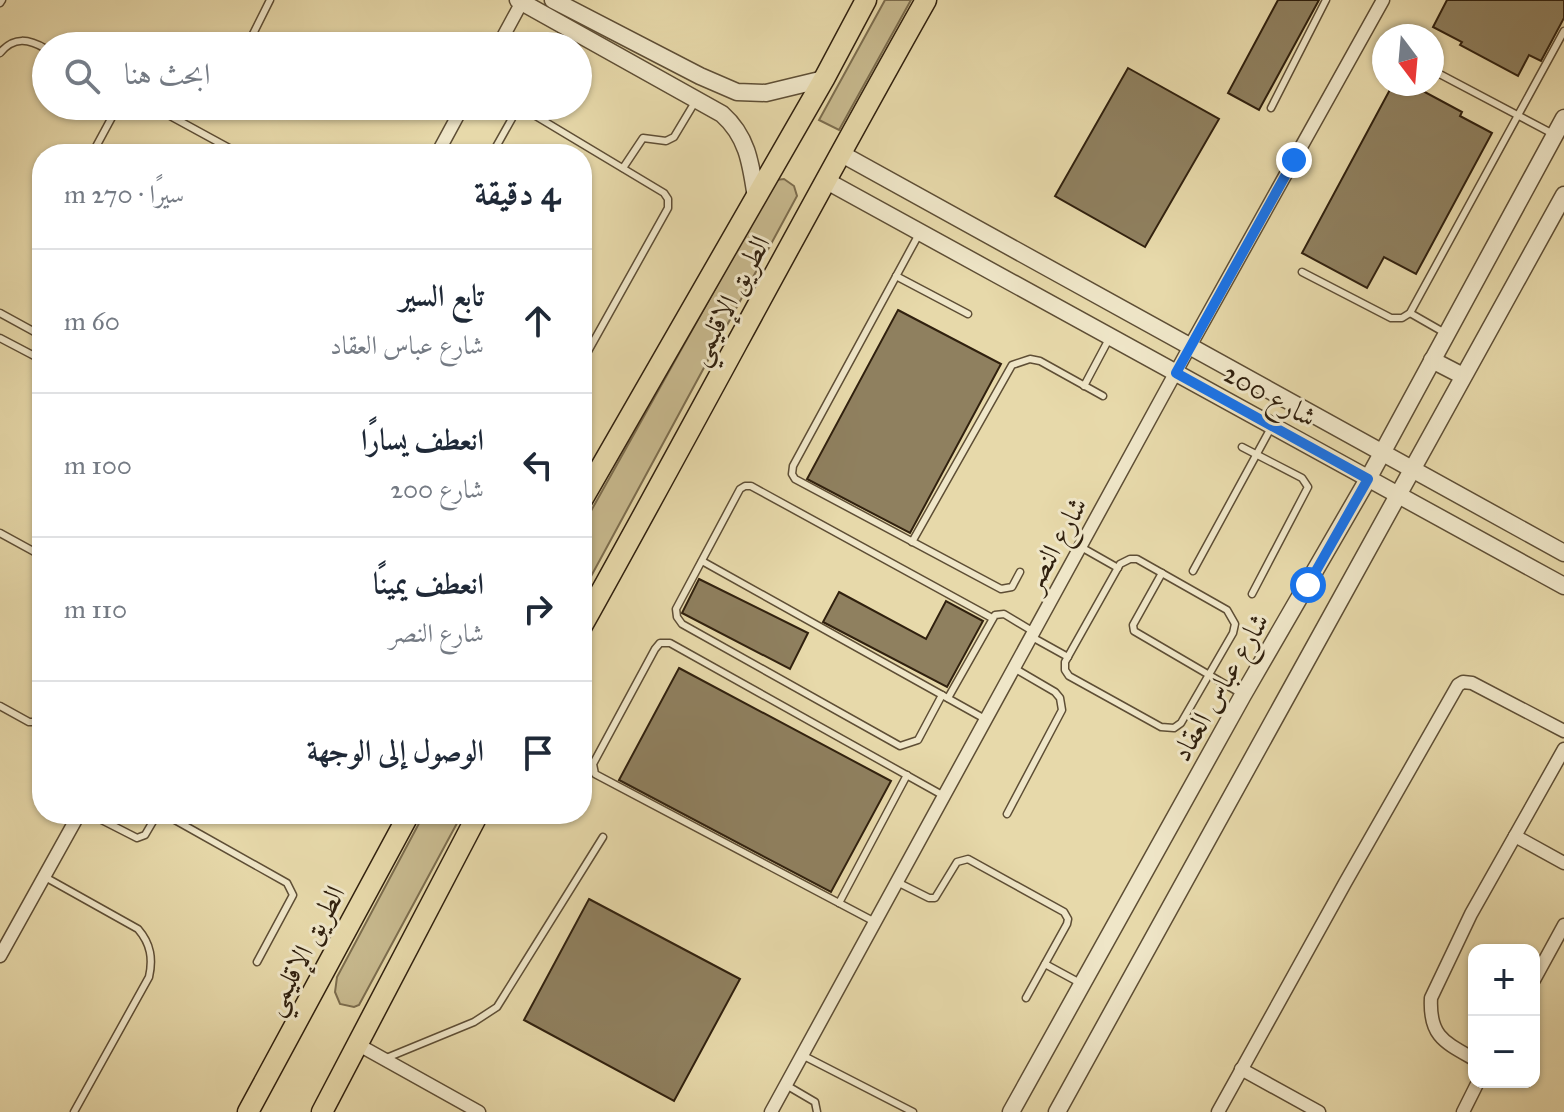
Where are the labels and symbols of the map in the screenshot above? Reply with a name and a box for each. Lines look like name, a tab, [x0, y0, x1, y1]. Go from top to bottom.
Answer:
north arrow	[1372, 24, 1444, 96]
route end	[1276, 142, 1312, 178]
street label: الطريق الإقليمي	[680, 229, 786, 375]
street label: شارع 200	[1214, 355, 1323, 440]
street label: شارع النصر	[1013, 491, 1100, 603]
route start	[1290, 567, 1326, 603]
street label: شارع عباس العقاد	[1163, 606, 1282, 771]
street label: الطريق الإقليمي	[255, 879, 361, 1025]

